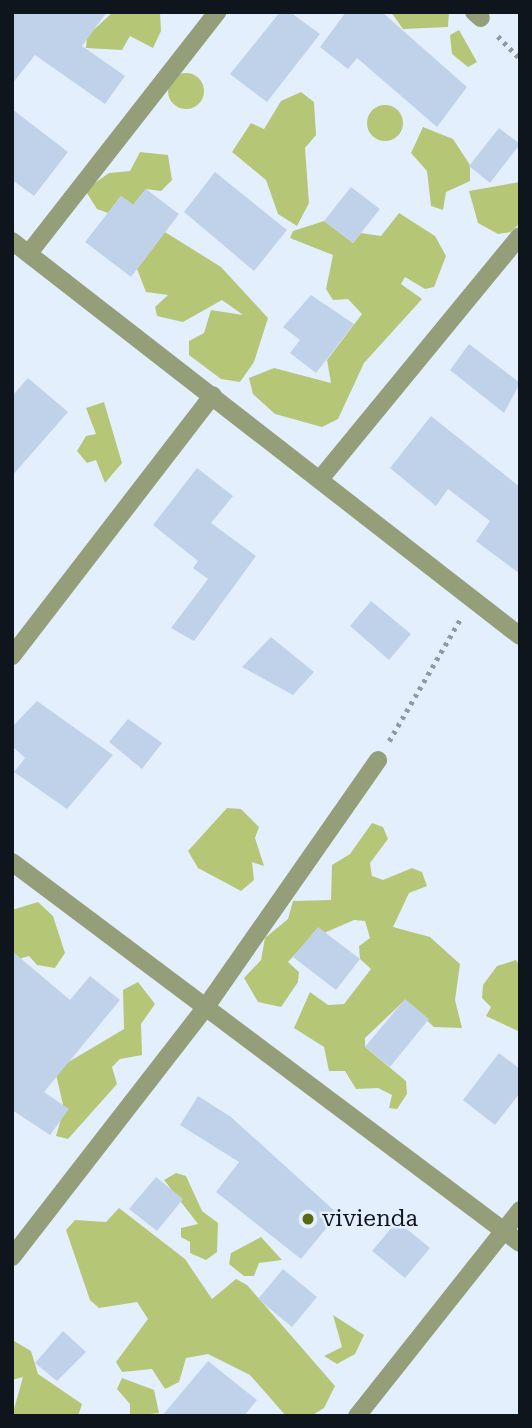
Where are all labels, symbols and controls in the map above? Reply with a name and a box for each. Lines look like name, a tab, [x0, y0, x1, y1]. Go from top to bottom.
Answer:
place label: vivienda	[322, 1205, 418, 1233]
marker: vivienda	[300, 1211, 316, 1227]

